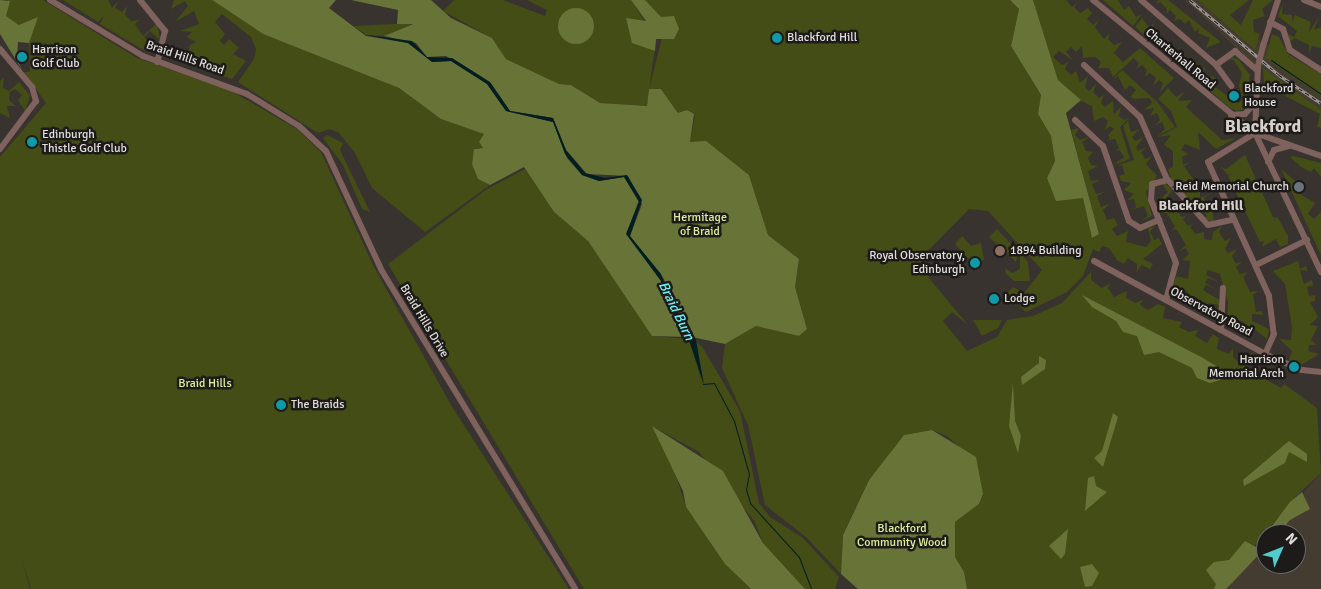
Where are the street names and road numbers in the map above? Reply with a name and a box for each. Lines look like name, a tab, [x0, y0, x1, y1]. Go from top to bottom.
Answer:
street label: Charterhall Road	[1142, 26, 1218, 92]
street label: Braid Hills Road	[144, 38, 226, 78]
street label: Braid Hills Drive	[397, 282, 451, 360]
street label: Observatory Road	[1168, 284, 1254, 340]

